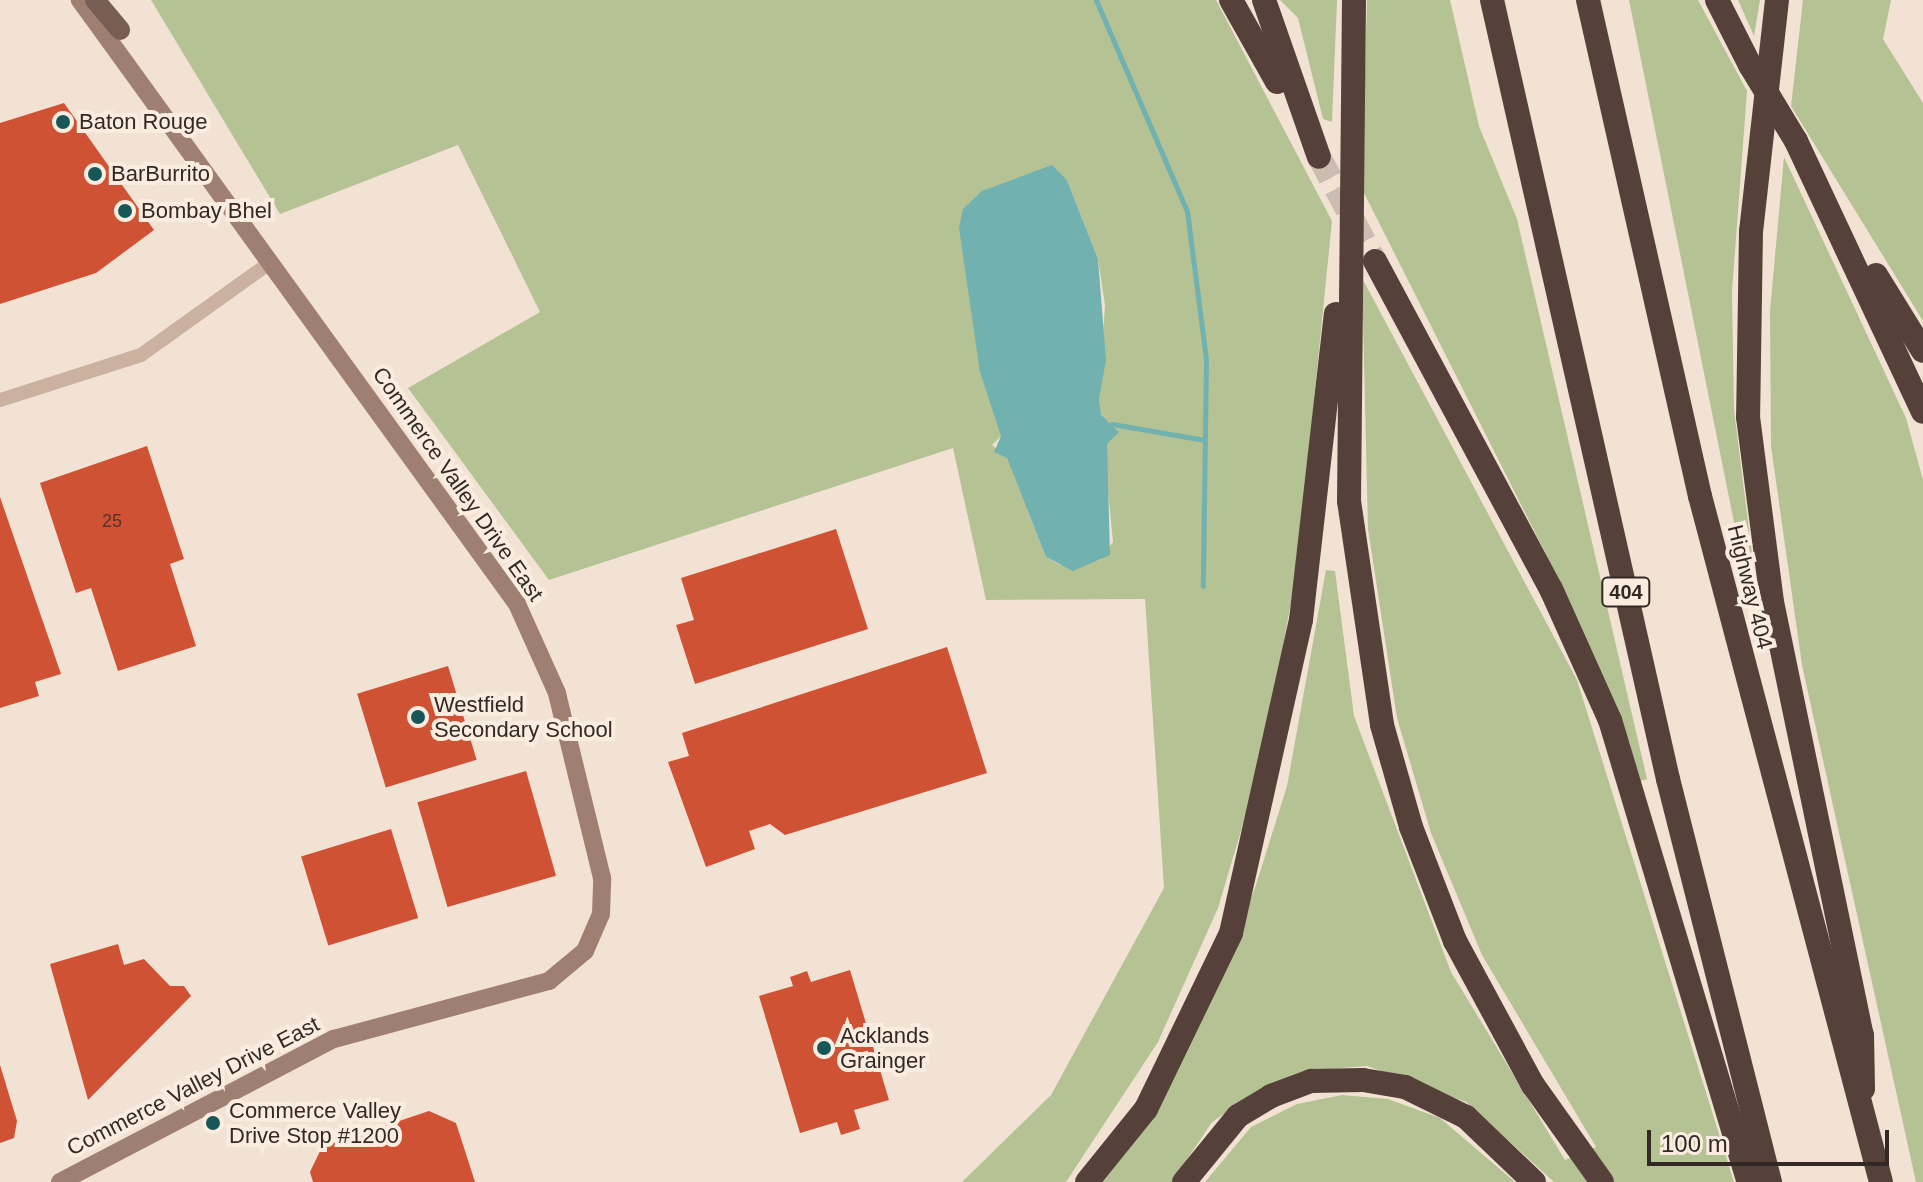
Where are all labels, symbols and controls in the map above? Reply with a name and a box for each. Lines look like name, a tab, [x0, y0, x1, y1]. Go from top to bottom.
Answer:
place label: Baton Rouge	[79, 109, 207, 135]
marker: Baton Rouge	[54, 113, 72, 131]
place label: BarBurrito	[111, 161, 210, 187]
marker: BarBurrito	[86, 165, 104, 183]
place label: Bombay Bhel	[141, 198, 272, 224]
marker: Bombay Bhel	[116, 202, 134, 220]
street label: Commerce Valley Drive East	[367, 362, 549, 606]
house number: 25	[102, 510, 122, 532]
street label: Highway 404	[1722, 522, 1778, 652]
road number: 404	[1600, 576, 1652, 608]
place label: Westfield Secondary School	[434, 691, 613, 742]
marker: Westfield Secondary School	[409, 708, 427, 726]
street label: Commerce Valley Drive East	[62, 1011, 324, 1161]
place label: Acklands Grainger	[840, 1022, 929, 1074]
marker: Acklands Grainger	[815, 1039, 833, 1057]
place label: Commerce Valley Drive Stop #1200	[229, 1097, 401, 1148]
marker: Commerce Valley Drive Stop #1200	[204, 1114, 222, 1132]
scale bar	[1651, 1114, 1893, 1164]
text: 100 m	[1661, 1130, 1728, 1157]

